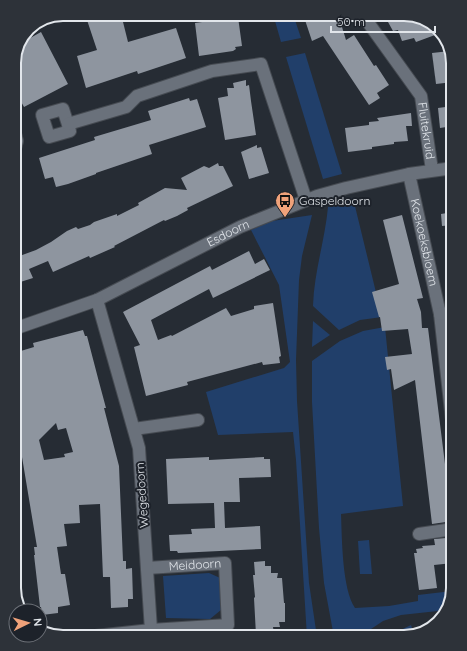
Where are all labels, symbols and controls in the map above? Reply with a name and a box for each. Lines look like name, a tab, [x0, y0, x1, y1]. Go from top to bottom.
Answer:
scale bar	[331, 8, 435, 34]
text: 50 m	[337, 14, 365, 29]
street label: Fluitekruid	[415, 101, 438, 160]
bus stop icon: Gaspeldoorn	[274, 190, 296, 218]
place label: Gaspeldoorn	[299, 193, 370, 208]
street label: Koekoeksbloem	[408, 197, 442, 287]
street label: Esdoorn	[204, 216, 251, 250]
street label: Wegedoorn	[132, 462, 151, 528]
street label: Meidoorn	[168, 555, 222, 574]
north arrow	[8, 603, 48, 643]
text: N	[31, 617, 45, 627]

